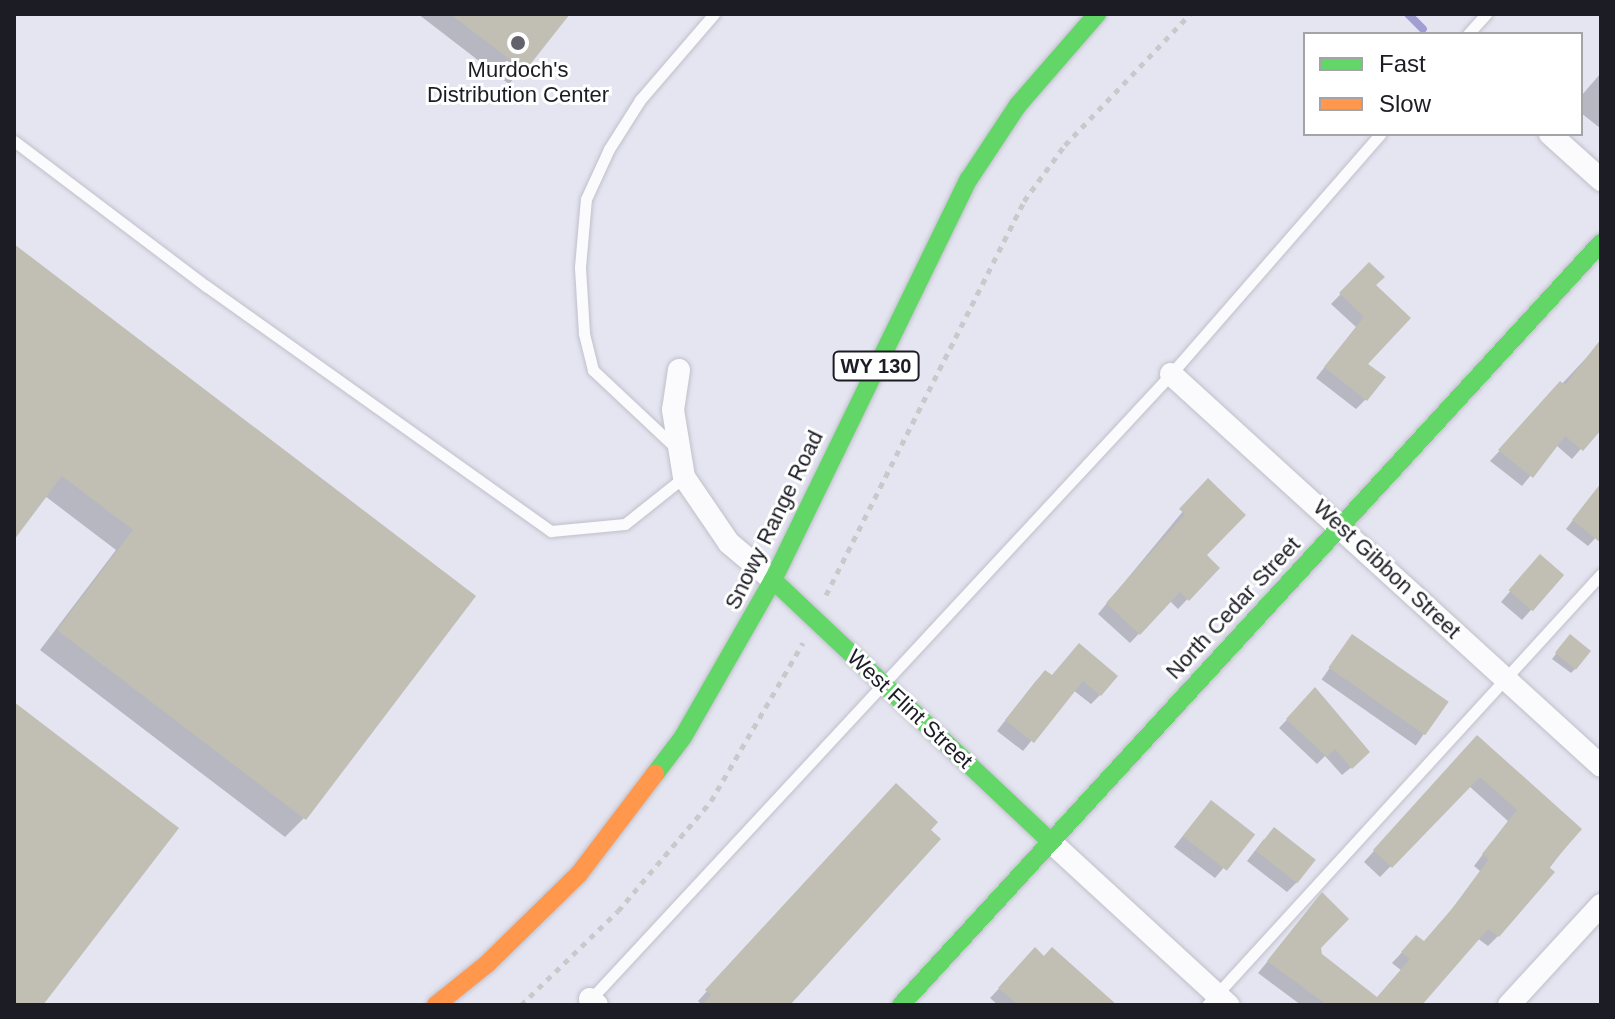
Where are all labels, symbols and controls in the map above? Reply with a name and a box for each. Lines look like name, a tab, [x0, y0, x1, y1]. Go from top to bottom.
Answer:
legend	[1303, 32, 1583, 136]
marker: Murdoch's Distribution Center	[509, 34, 527, 52]
text: Fast	[1379, 50, 1426, 77]
place label: Murdoch's Distribution Center	[427, 56, 609, 108]
text: Slow	[1379, 90, 1431, 117]
road number: WY 130	[832, 350, 920, 382]
street label: Snowy Range Road	[719, 426, 829, 614]
street label: West Gibbon Street	[1308, 494, 1466, 644]
street label: North Cedar Street	[1160, 531, 1306, 685]
street label: West Flint Street	[842, 644, 978, 774]

